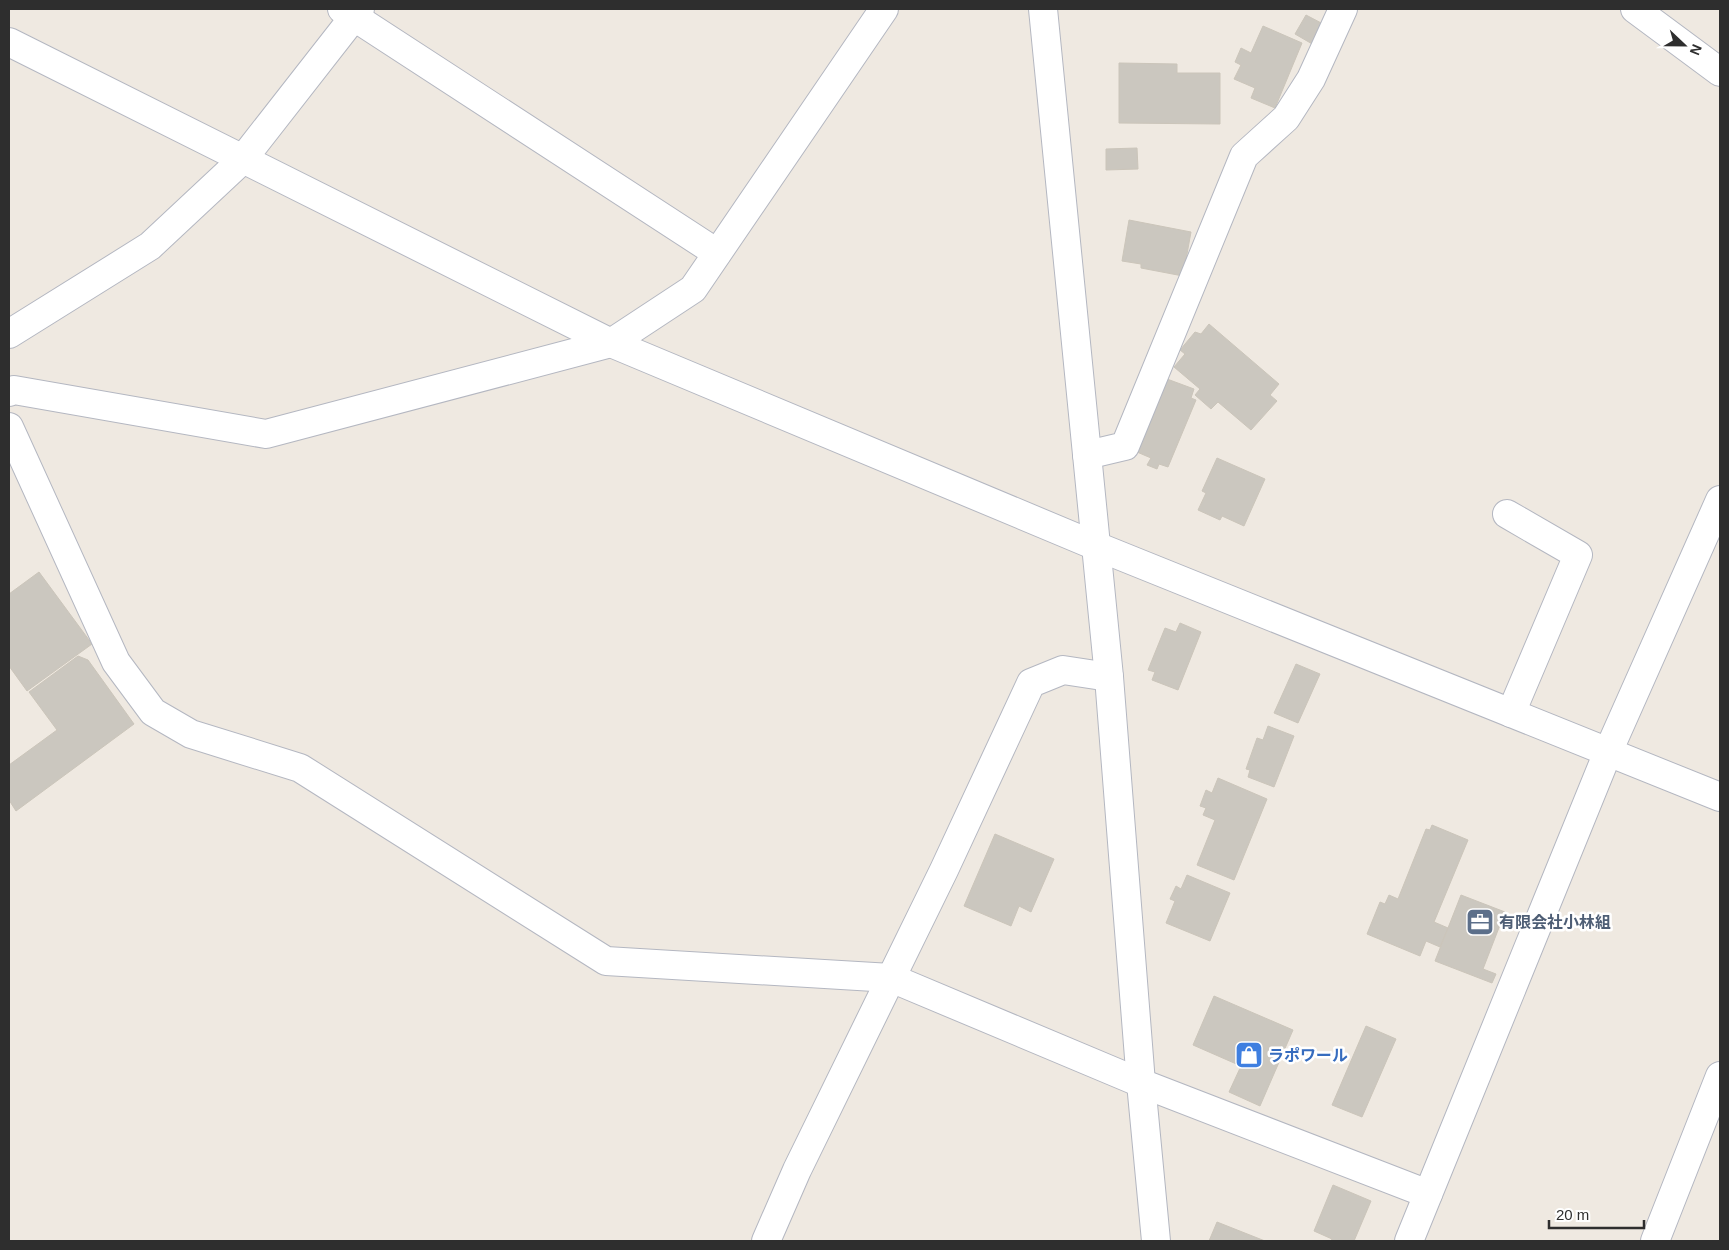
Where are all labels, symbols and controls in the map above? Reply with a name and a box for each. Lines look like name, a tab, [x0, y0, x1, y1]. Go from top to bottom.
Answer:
north arrow	[1659, 20, 1709, 70]
text: N	[1687, 42, 1705, 58]
office icon: 有限会社小林組	[1465, 907, 1495, 937]
place label: 有限会社小林組	[1499, 913, 1611, 931]
shop icon: ラポワール	[1234, 1040, 1264, 1070]
place label: ラポワール	[1268, 1047, 1348, 1064]
scale bar	[1549, 1198, 1644, 1230]
text: 20 m	[1556, 1206, 1589, 1223]

